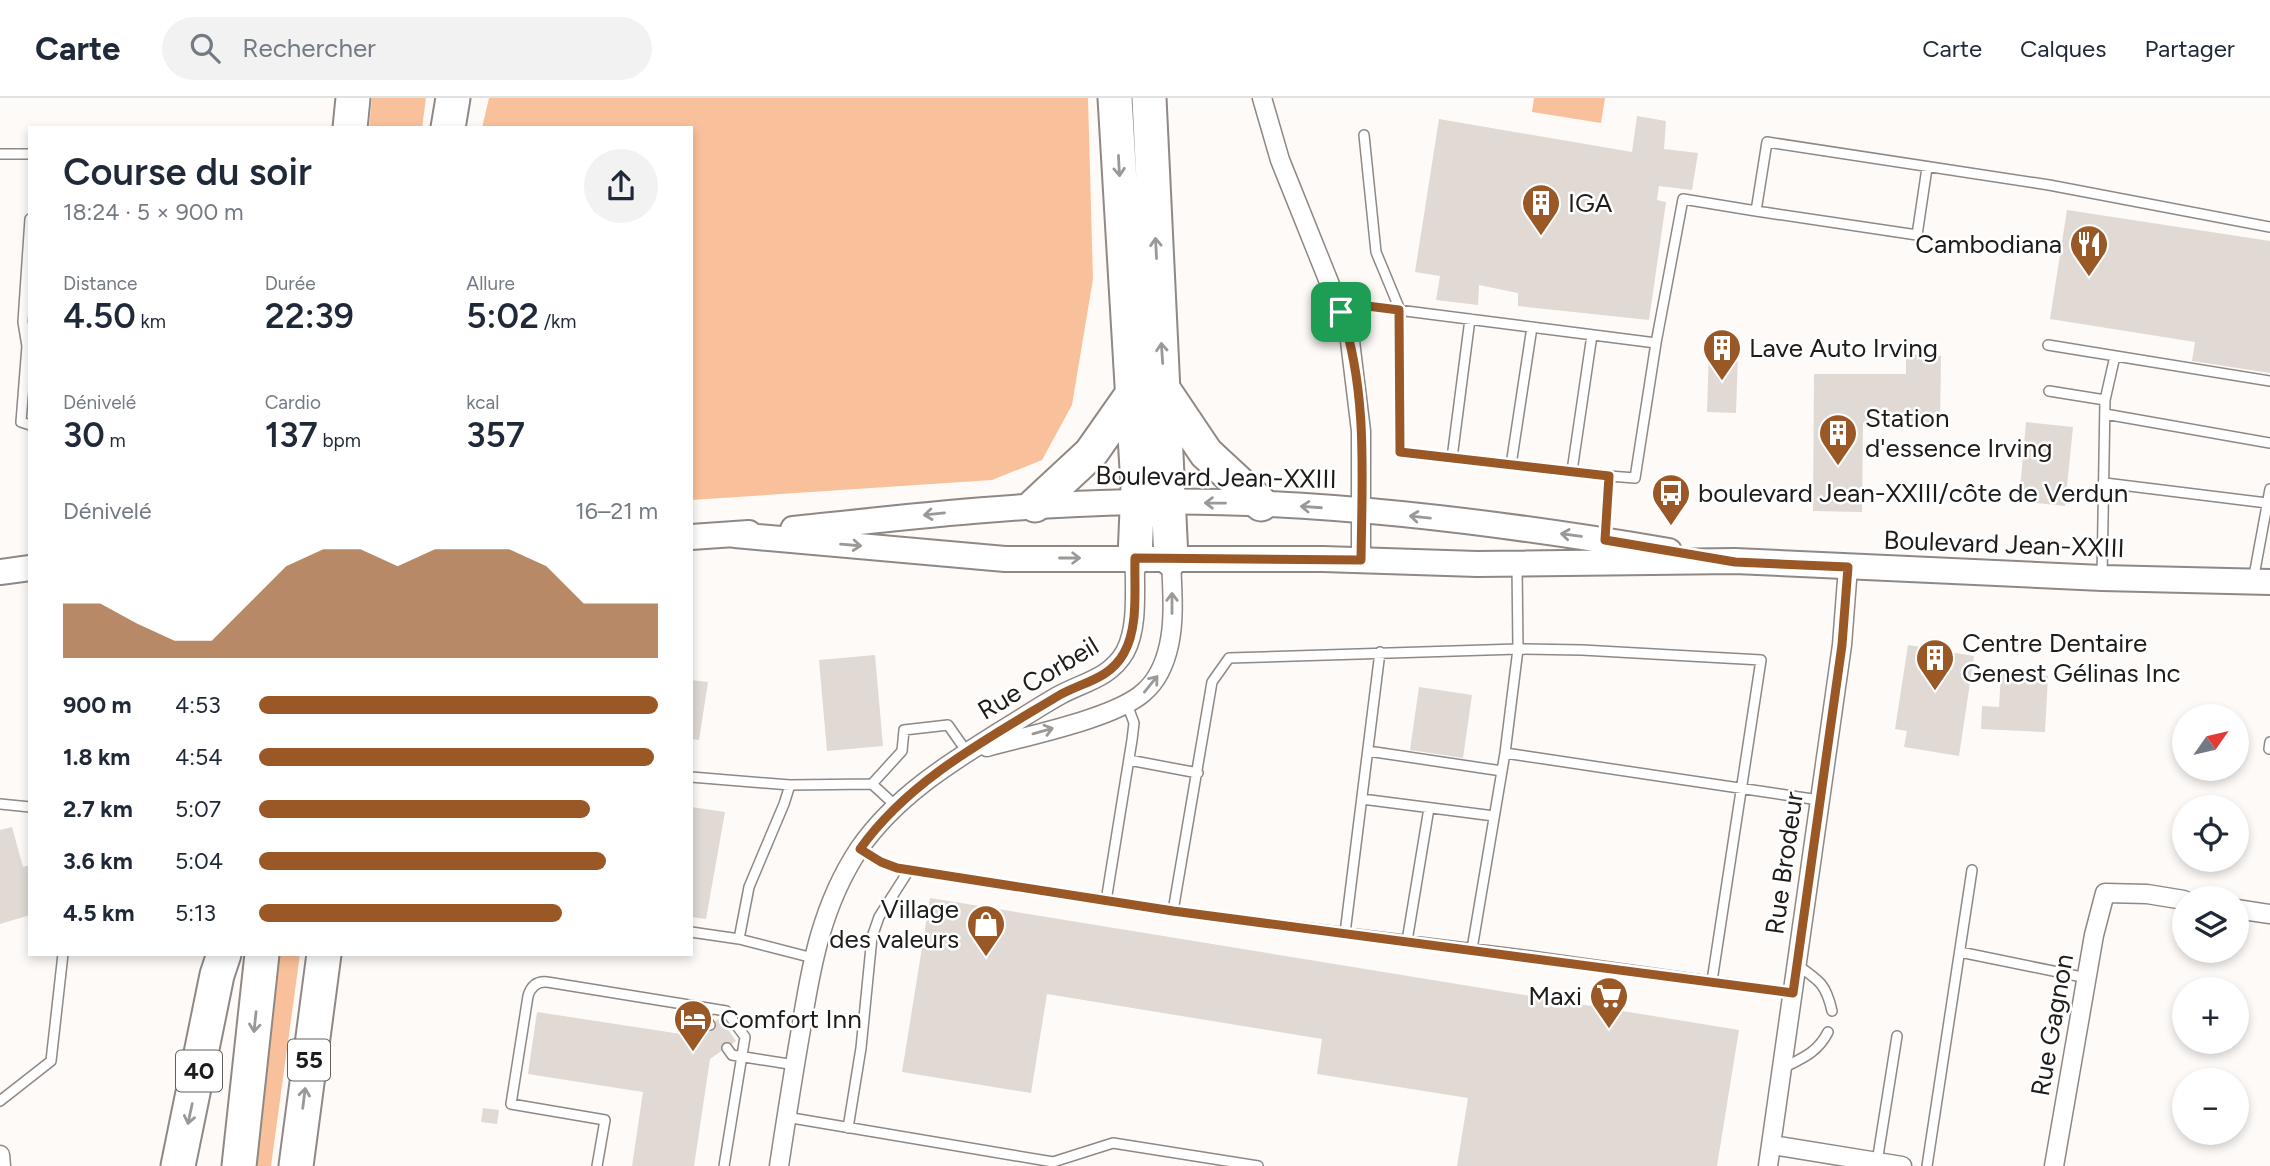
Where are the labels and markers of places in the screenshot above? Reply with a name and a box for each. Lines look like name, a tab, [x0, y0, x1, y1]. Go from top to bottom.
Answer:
building icon: IGA	[1520, 182, 1562, 237]
place label: IGA	[1568, 187, 1613, 219]
restaurant icon: Cambodiana	[2068, 223, 2110, 278]
place label: Cambodiana	[1915, 228, 2062, 260]
pin	[1311, 282, 1371, 342]
building icon: Lave Auto Irving	[1701, 327, 1743, 382]
place label: Lave Auto Irving	[1749, 332, 1938, 364]
place label: Station d'essence Irving	[1865, 402, 2052, 464]
building icon: Station d'essence Irving	[1817, 412, 1859, 467]
bus stop icon: boulevard Jean-XXIII/côte de Verdun	[1650, 472, 1692, 527]
place label: boulevard Jean-XXIII/côte de Verdun	[1698, 477, 2128, 509]
place label: Centre Dentaire Genest Gélinas Inc	[1962, 627, 2181, 689]
building icon: Centre Dentaire Genest Gélinas Inc	[1914, 637, 1956, 692]
place label: Village des valeurs	[829, 893, 959, 955]
shop icon: Village des valeurs	[965, 903, 1007, 958]
supermarket icon: Maxi	[1588, 975, 1630, 1030]
place label: Maxi	[1528, 980, 1582, 1012]
hotel icon: Comfort Inn	[672, 998, 714, 1053]
place label: Comfort Inn	[720, 1003, 862, 1035]

